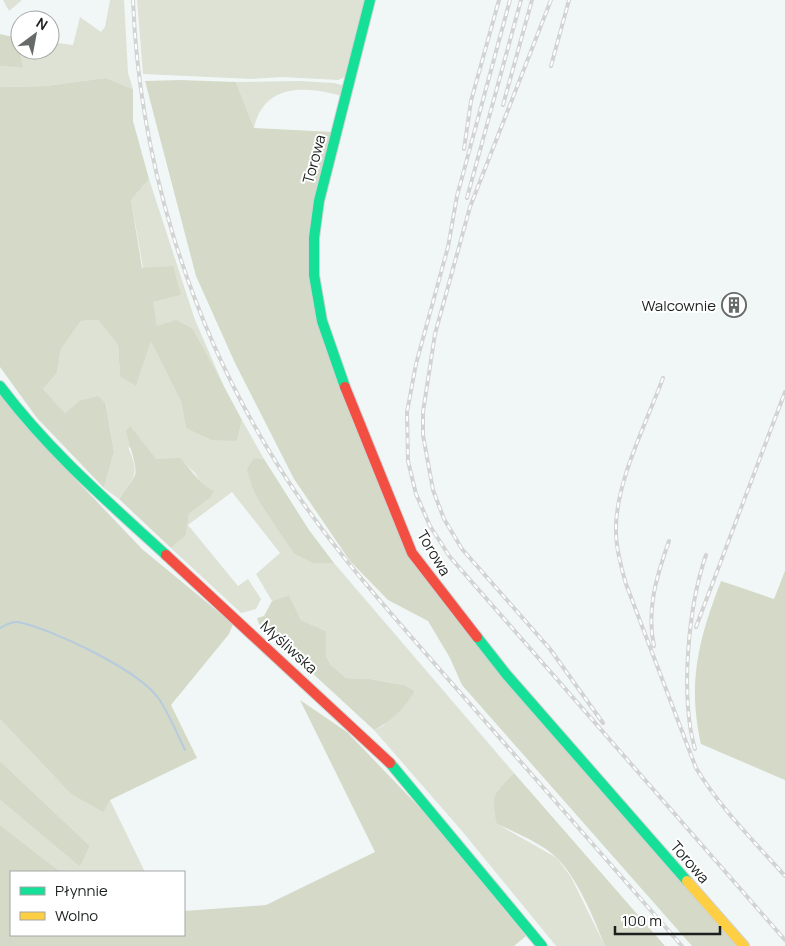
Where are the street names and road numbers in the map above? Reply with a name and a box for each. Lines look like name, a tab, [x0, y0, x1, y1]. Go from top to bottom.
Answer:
street label: Torowa	[297, 132, 331, 186]
street label: Torowa	[412, 526, 456, 580]
street label: Myśliwska	[256, 616, 322, 678]
street label: Torowa	[666, 836, 714, 888]

